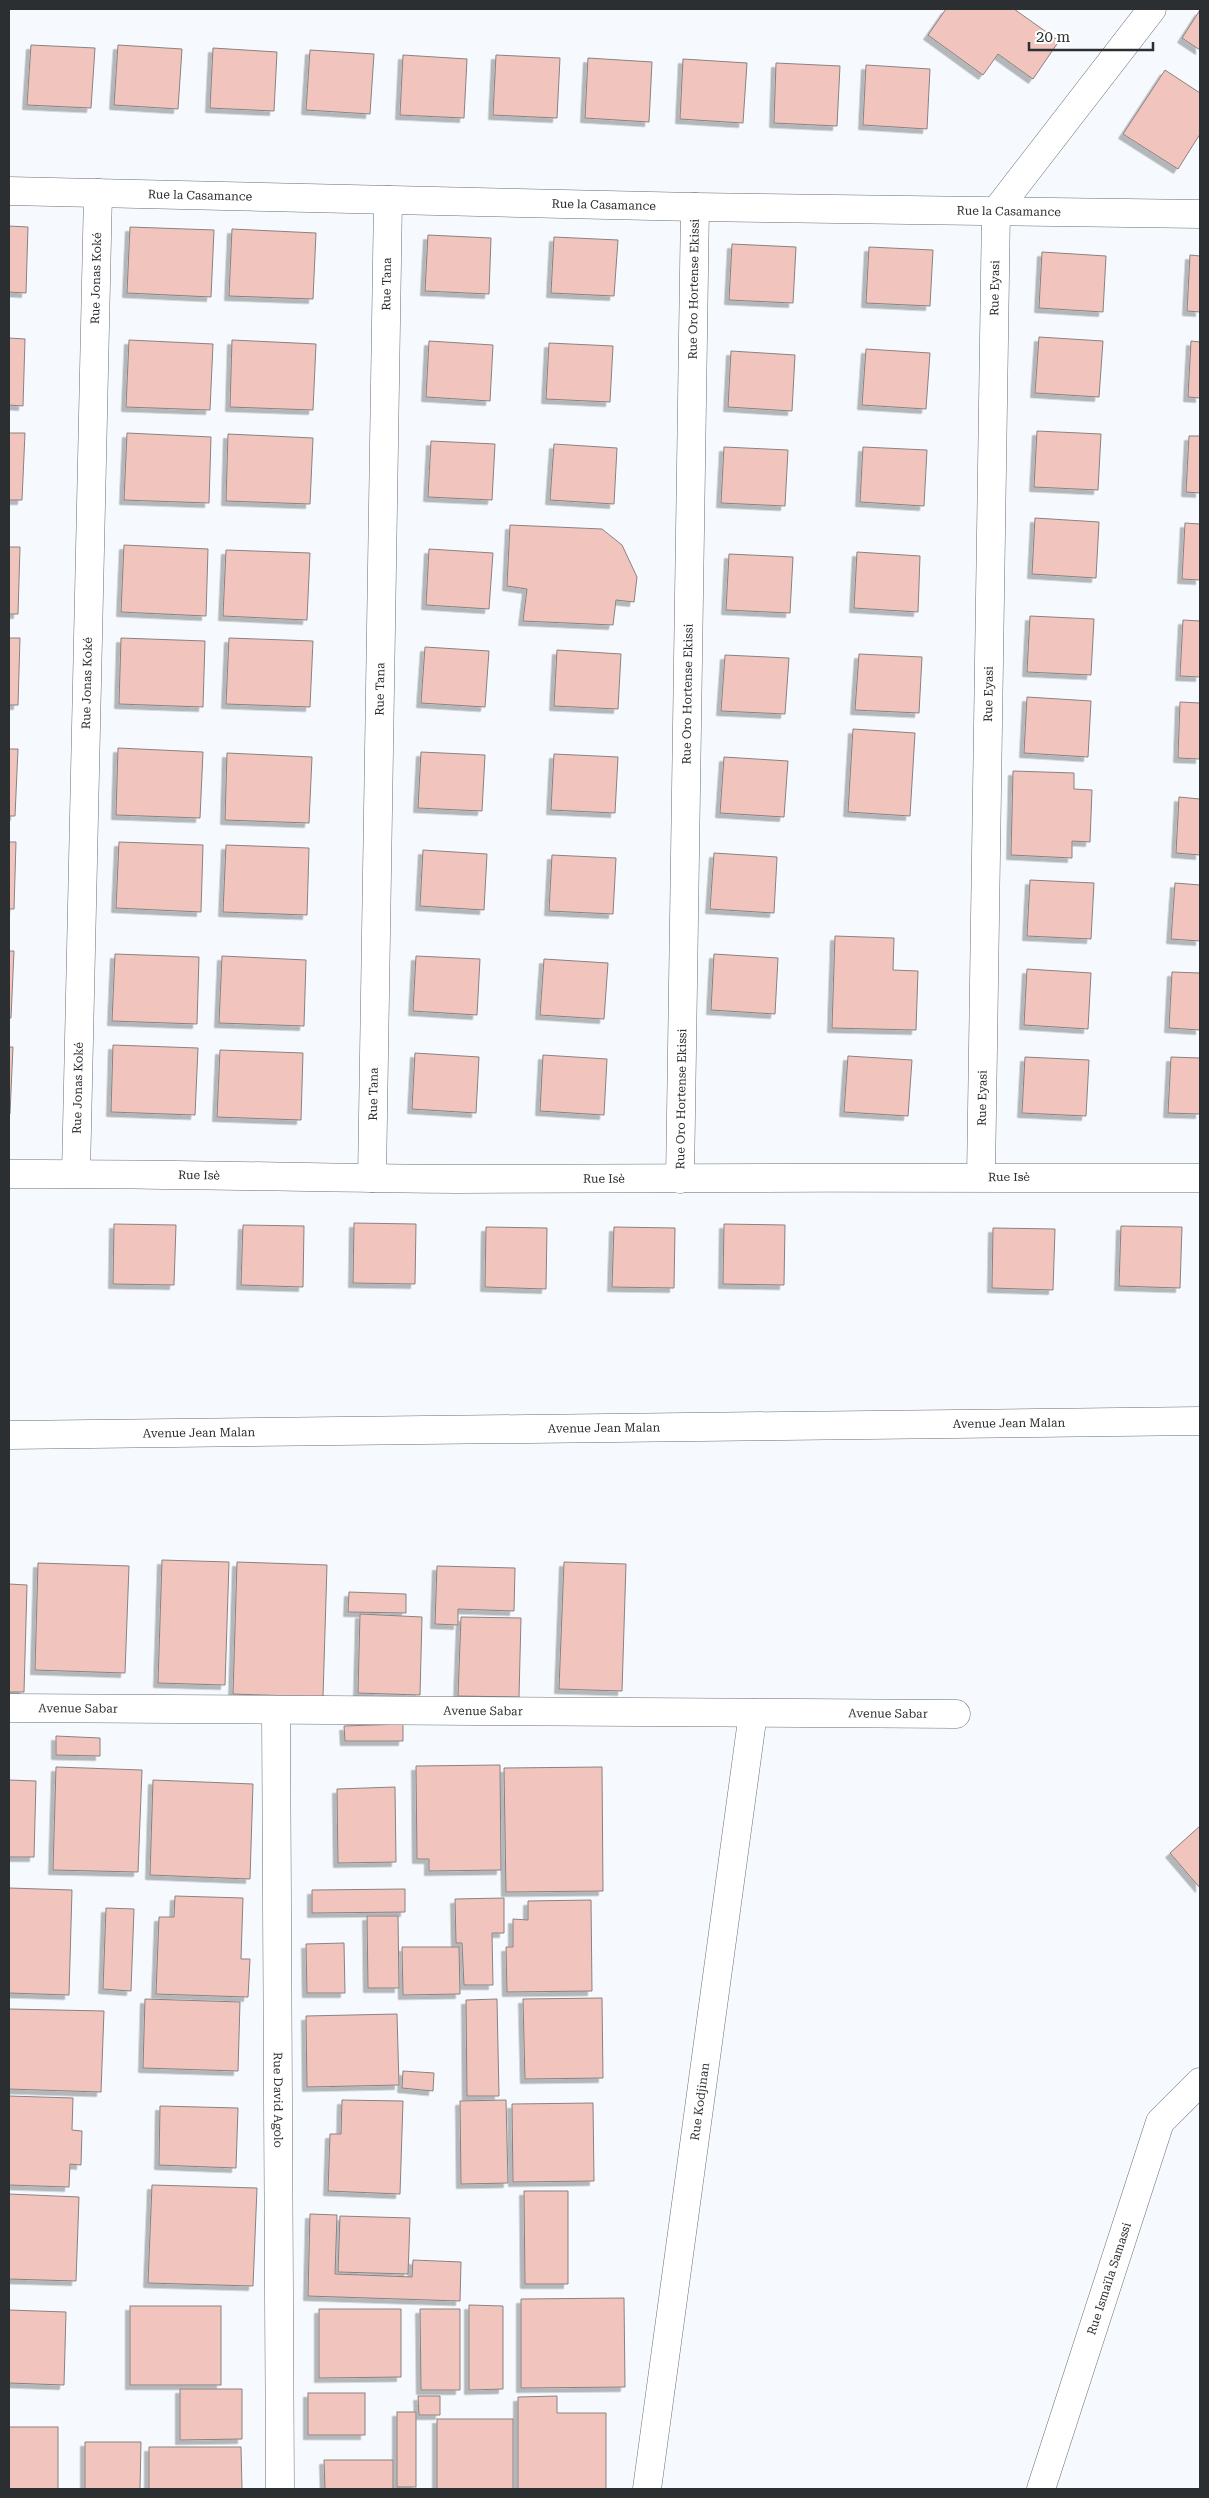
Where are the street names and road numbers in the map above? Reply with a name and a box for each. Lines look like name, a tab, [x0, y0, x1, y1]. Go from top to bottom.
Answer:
street label: Rue la Casamance	[148, 187, 253, 204]
street label: Rue la Casamance	[552, 197, 657, 213]
street label: Rue la Casamance	[957, 204, 1061, 219]
street label: Rue Oro Hortense Ekissi	[686, 218, 702, 360]
street label: Rue Jonas Koké	[88, 232, 104, 324]
street label: Rue Tana	[379, 257, 394, 311]
street label: Rue Eyasi	[987, 260, 1002, 316]
street label: Rue Oro Hortense Ekissi	[679, 623, 696, 765]
street label: Rue Jonas Koké	[79, 637, 95, 729]
street label: Rue Tana	[373, 662, 387, 716]
street label: Rue Eyasi	[981, 666, 996, 722]
street label: Rue Oro Hortense Ekissi	[673, 1028, 689, 1169]
street label: Rue Jonas Koké	[70, 1041, 86, 1134]
street label: Rue Tana	[366, 1067, 381, 1121]
street label: Rue Eyasi	[975, 1070, 990, 1126]
street label: Rue Isè	[178, 1168, 220, 1183]
street label: Rue Isè	[988, 1170, 1030, 1184]
street label: Rue Isè	[583, 1172, 625, 1186]
street label: Avenue Jean Malan	[953, 1416, 1065, 1431]
street label: Avenue Jean Malan	[548, 1420, 660, 1436]
street label: Avenue Jean Malan	[143, 1425, 256, 1440]
street label: Avenue Sabar	[38, 1701, 118, 1716]
street label: Avenue Sabar	[443, 1704, 523, 1718]
street label: Avenue Sabar	[848, 1706, 928, 1721]
street label: Rue David Agolo	[271, 2052, 285, 2148]
street label: Rue Kodjinan	[688, 2062, 712, 2141]
street label: Rue Ismaïla Samassi	[1084, 2221, 1134, 2337]

